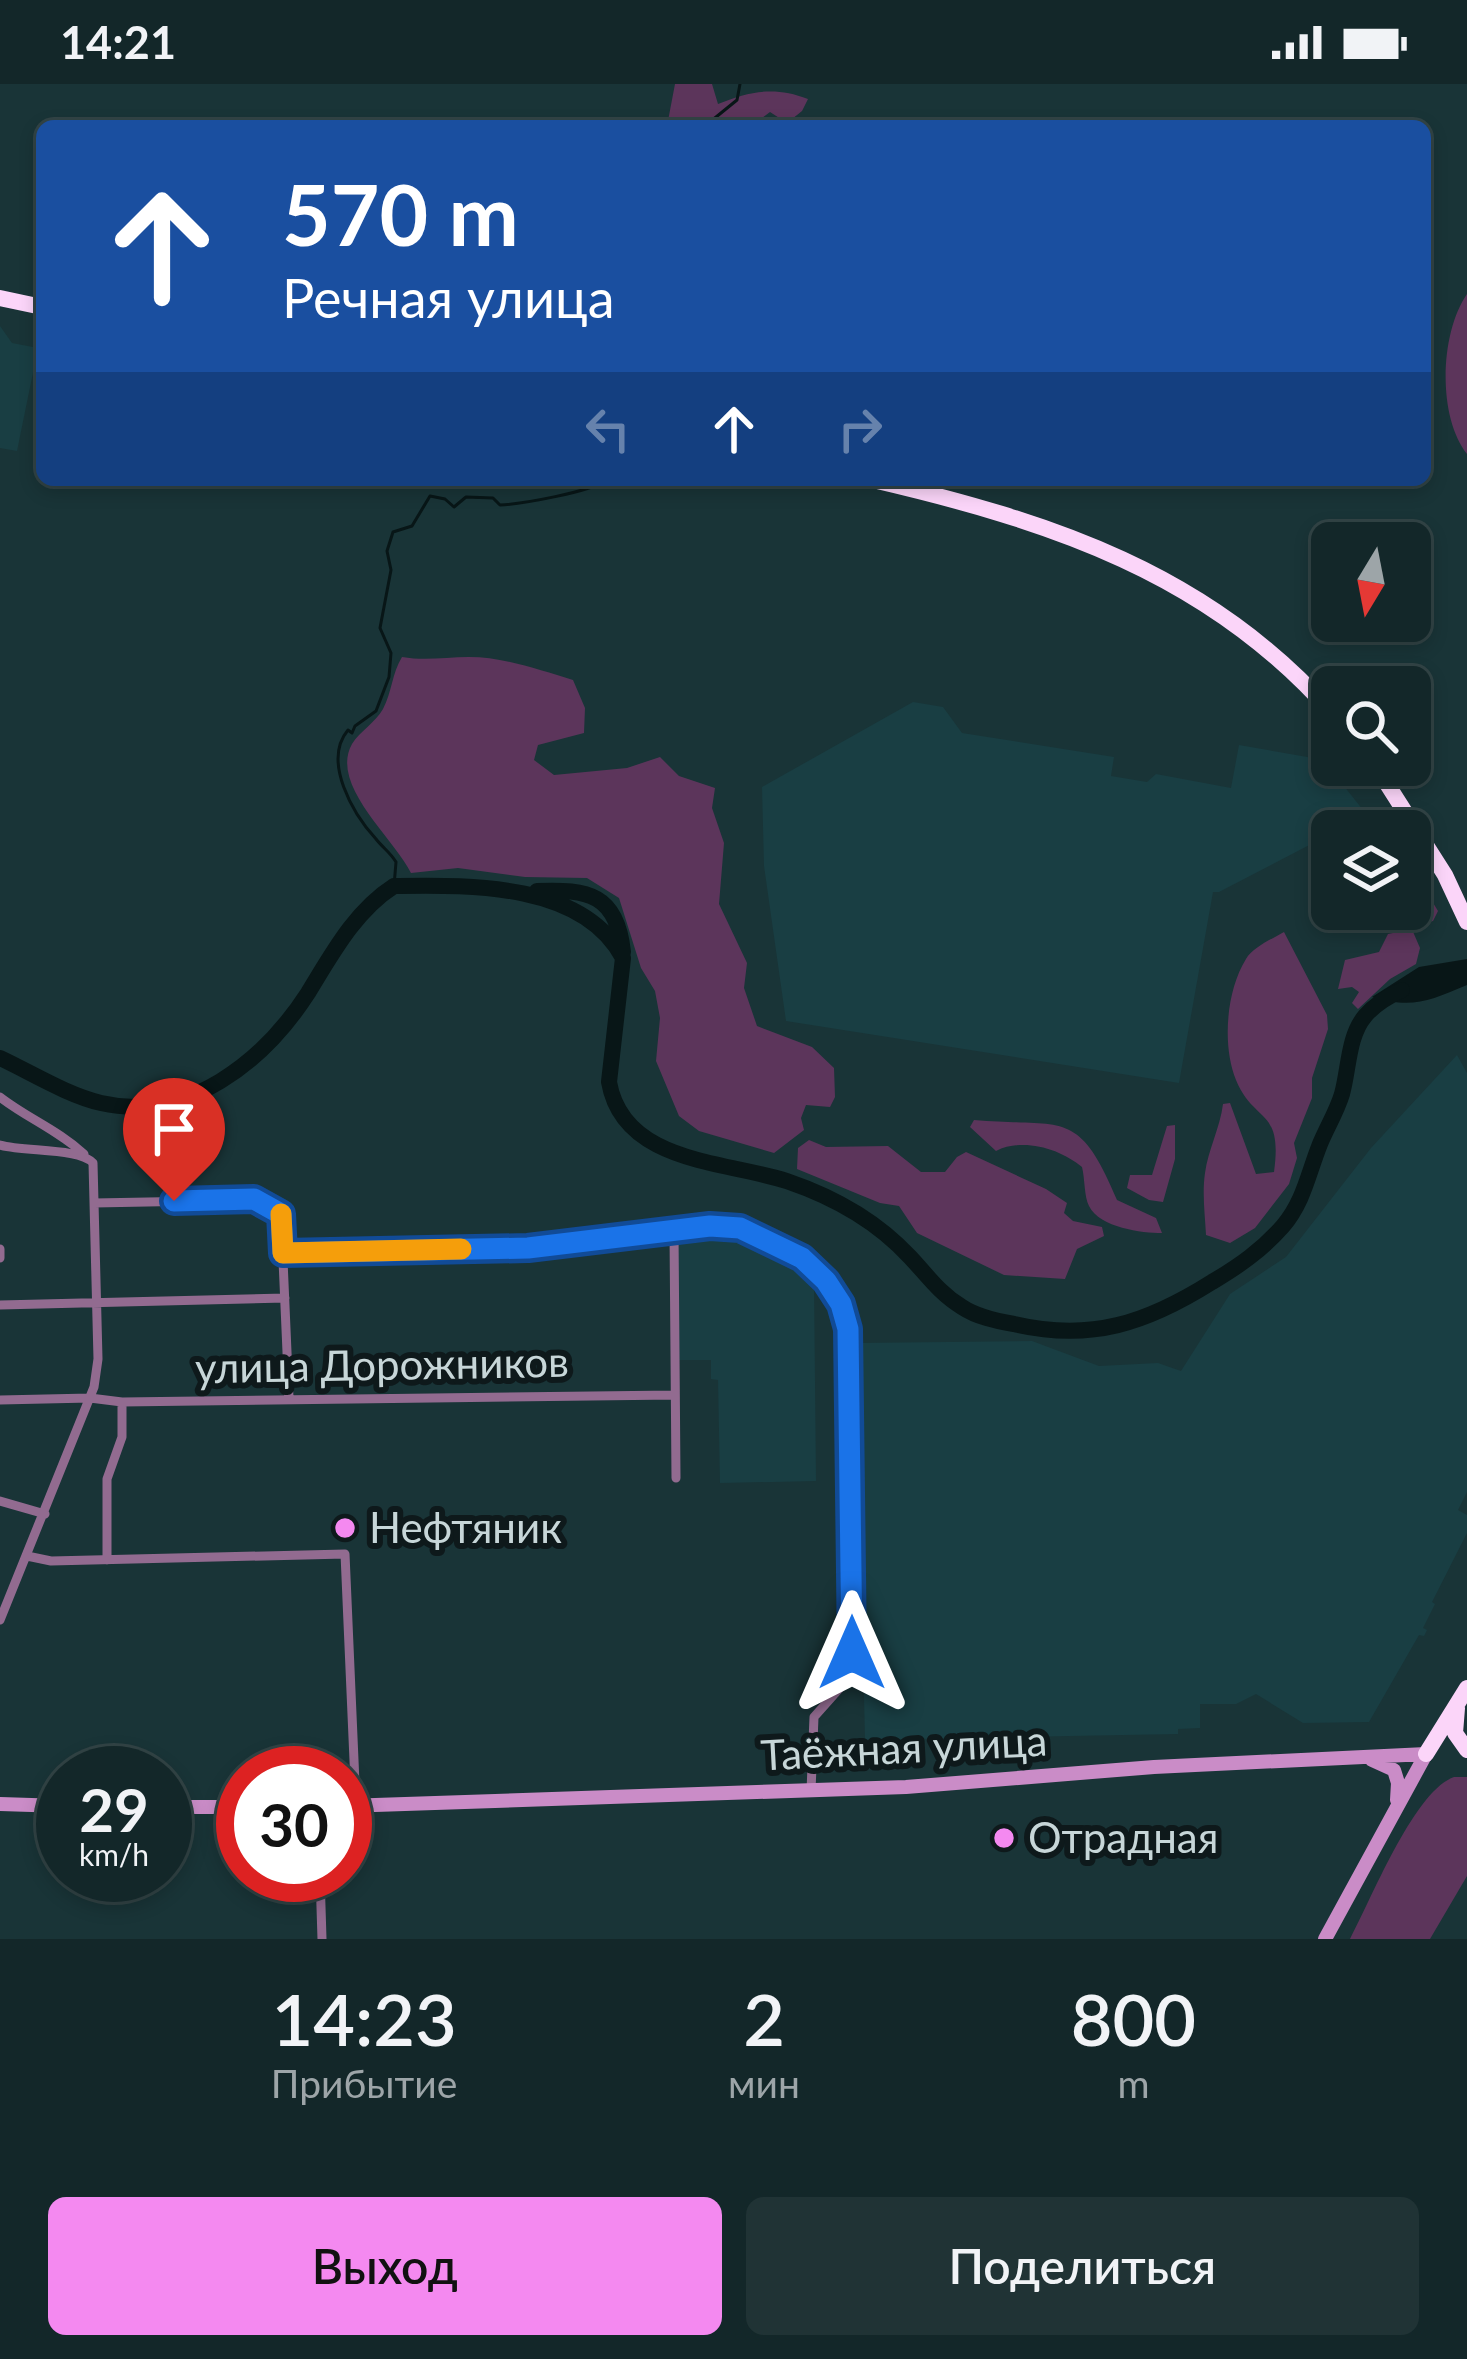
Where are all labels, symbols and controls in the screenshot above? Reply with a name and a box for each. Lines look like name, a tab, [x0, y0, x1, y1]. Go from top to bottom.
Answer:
text: 14:21	[60, 15, 176, 69]
text: 570 m	[282, 163, 519, 264]
icon: ahead	[84, 168, 240, 324]
text: Речная улица	[282, 265, 615, 330]
icon: left	[575, 396, 641, 462]
icon: ahead	[701, 396, 767, 462]
icon: right	[827, 396, 893, 462]
north arrow	[1311, 522, 1431, 642]
map controls	[1311, 522, 1431, 930]
button: search	[1311, 666, 1431, 786]
button: layers	[1311, 810, 1431, 930]
pin	[123, 1078, 225, 1201]
icon: arrive	[141, 1096, 207, 1162]
street label: улица Дорожников	[195, 1336, 569, 1392]
place label: Нефтяник	[369, 1502, 562, 1552]
marker: Нефтяник	[332, 1515, 358, 1541]
position arrow	[789, 1590, 915, 1716]
street label: Таёжная улица	[759, 1715, 1048, 1779]
speed limit sign: 30	[216, 1746, 372, 1902]
text: 29	[79, 1773, 149, 1845]
place label: Отрадная	[1028, 1812, 1218, 1862]
marker: Отрадная	[991, 1825, 1017, 1851]
text: km/h	[79, 1836, 149, 1872]
text: 14:23	[271, 1975, 457, 2061]
text: 2	[743, 1975, 785, 2061]
text: 800	[1071, 1975, 1196, 2061]
text: Прибытие	[271, 2060, 457, 2106]
text: мин	[728, 2060, 800, 2106]
text: m	[1117, 2060, 1150, 2106]
button: Выход	[48, 2197, 722, 2335]
button: Поделиться	[746, 2197, 1419, 2335]

